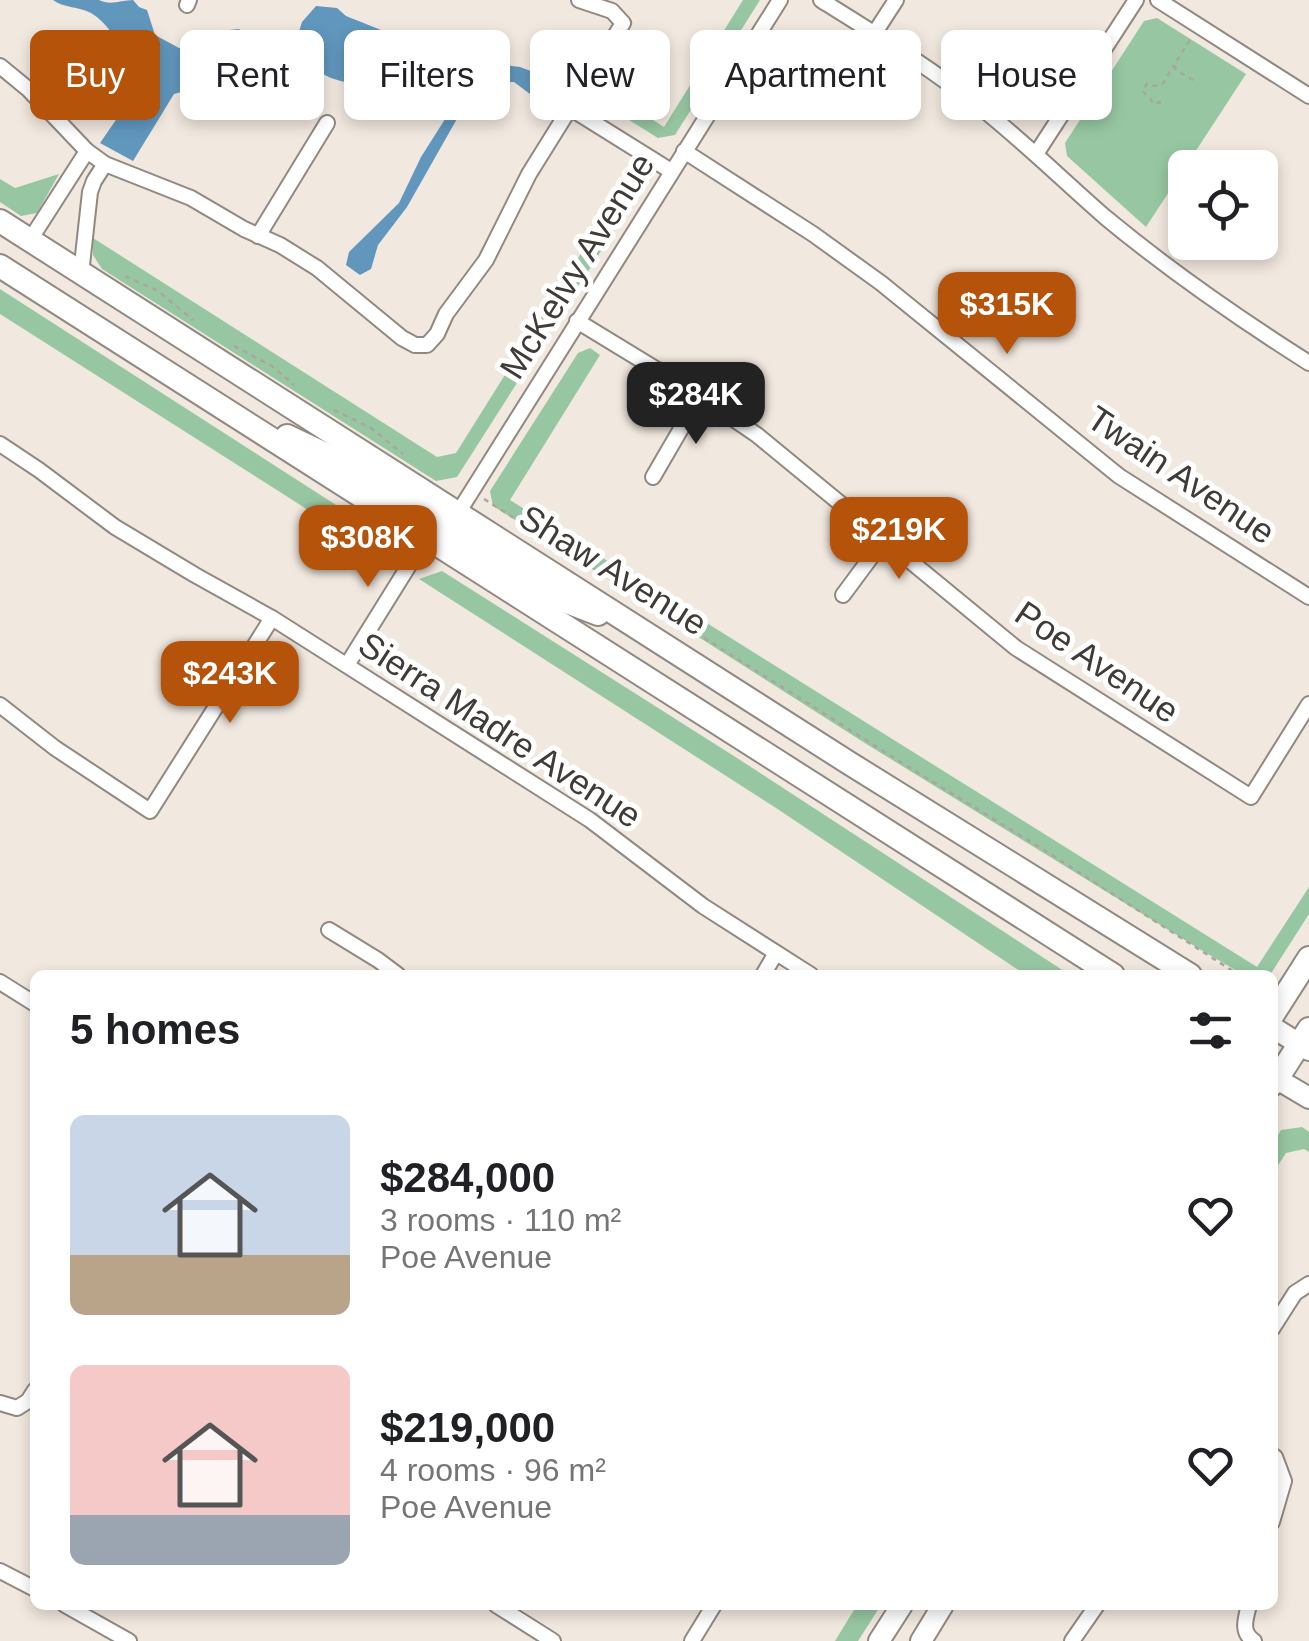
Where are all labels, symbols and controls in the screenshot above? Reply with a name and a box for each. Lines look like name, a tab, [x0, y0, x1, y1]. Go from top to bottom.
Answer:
chip: Buy	[30, 30, 160, 120]
chip: Rent	[180, 30, 324, 120]
chip: Filters	[344, 30, 510, 120]
chip: New	[530, 30, 670, 120]
chip: Apartment	[690, 30, 921, 120]
chip: House	[941, 30, 1112, 120]
street label: McKelvy Avenue	[492, 146, 662, 386]
map controls	[1168, 150, 1278, 260]
button: locate	[1168, 150, 1278, 260]
pin: $315K	[937, 272, 1077, 357]
text: $315K	[960, 286, 1054, 322]
pin: $284K	[626, 362, 766, 447]
text: $284K	[649, 376, 743, 412]
street label: Twain Avenue	[1080, 398, 1282, 552]
street label: Shaw Avenue	[512, 496, 714, 643]
pin: $219K	[829, 497, 969, 582]
pin: $308K	[298, 505, 438, 590]
text: $219K	[852, 511, 946, 547]
text: $308K	[321, 519, 415, 555]
street label: Poe Avenue	[1008, 593, 1186, 730]
street label: Sierra Madre Avenue	[352, 624, 649, 835]
pin: $243K	[160, 641, 300, 726]
text: $243K	[183, 655, 277, 691]
icon: filters	[1183, 1003, 1238, 1058]
text: 5 homes	[70, 1006, 240, 1053]
text: $284,000	[380, 1154, 555, 1201]
icon: home	[150, 1155, 270, 1275]
icon: heart	[1183, 1188, 1238, 1243]
text: 3 rooms · 110 m²	[380, 1202, 621, 1238]
text: Poe Avenue	[380, 1239, 552, 1275]
text: $219,000	[380, 1404, 555, 1451]
icon: home	[150, 1405, 270, 1525]
icon: heart	[1183, 1438, 1238, 1493]
text: 4 rooms · 96 m²	[380, 1452, 606, 1488]
text: Poe Avenue	[380, 1489, 552, 1525]

